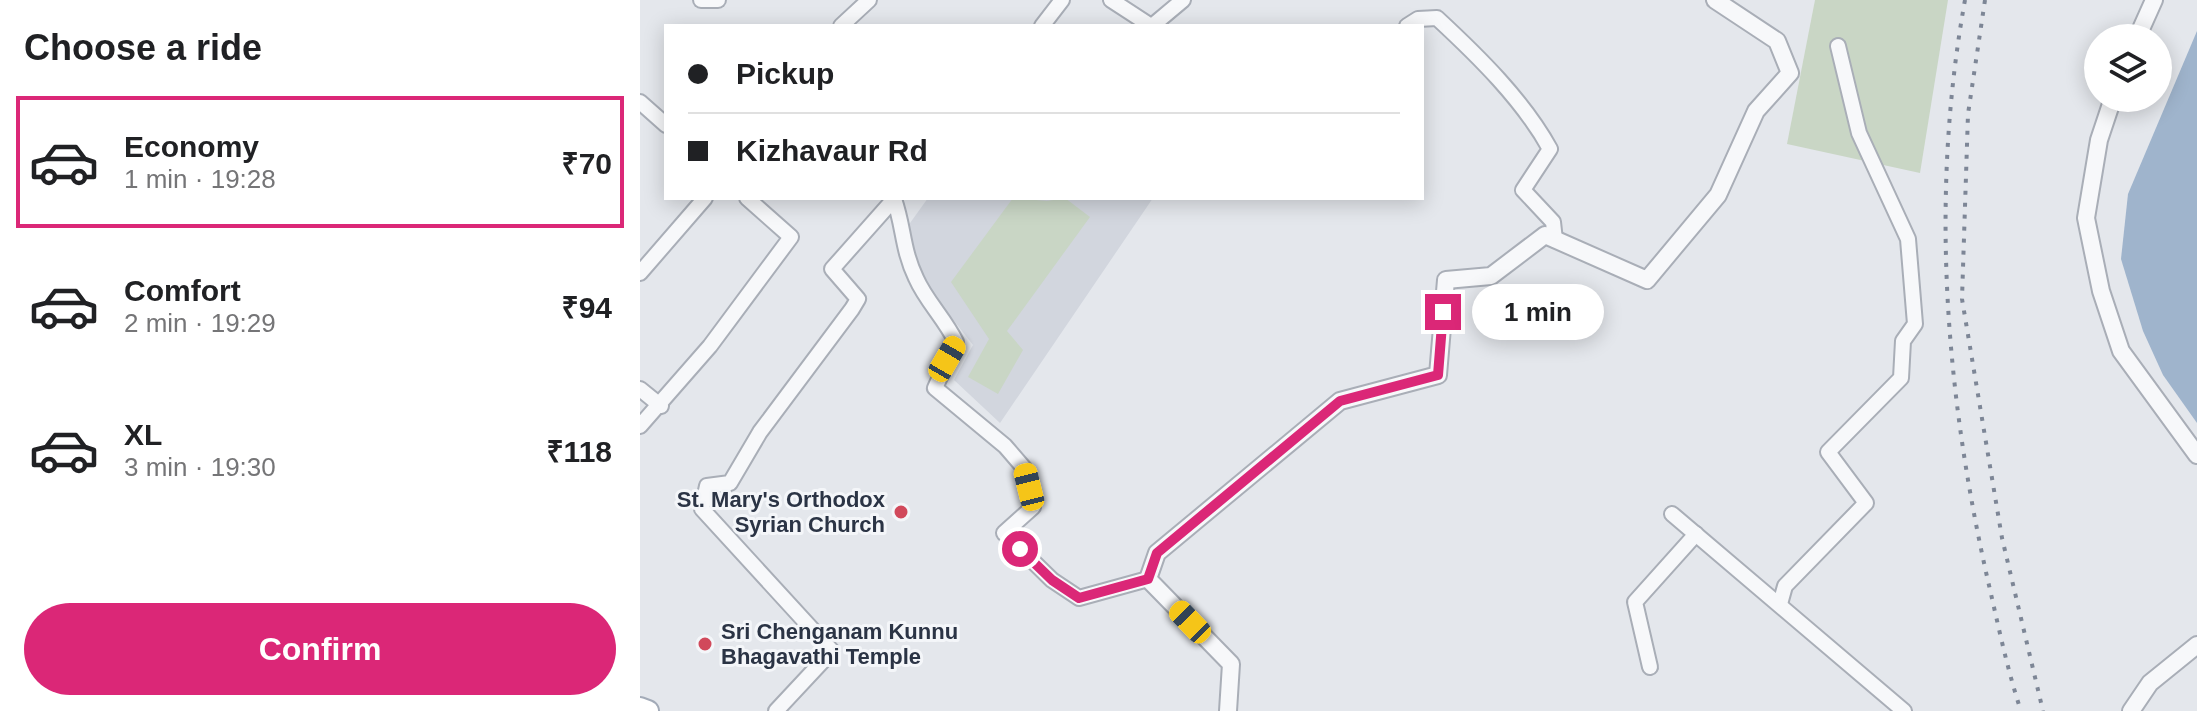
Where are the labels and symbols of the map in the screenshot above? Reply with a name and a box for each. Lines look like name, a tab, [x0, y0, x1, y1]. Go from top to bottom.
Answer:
callout: 1 min	[1471, 284, 1603, 340]
route end	[1425, 294, 1461, 330]
car	[925, 332, 969, 386]
car	[1012, 461, 1046, 513]
place label: St. Mary's Orthodox Syrian Church	[677, 487, 886, 537]
marker: St. Mary's Orthodox Syrian Church	[892, 503, 910, 521]
route start	[1002, 531, 1038, 567]
car	[1165, 596, 1215, 648]
place label: Sri Chenganam Kunnu Bhagavathi Temple	[721, 619, 958, 669]
marker: Sri Chenganam Kunnu Bhagavathi Temple	[696, 635, 714, 653]

